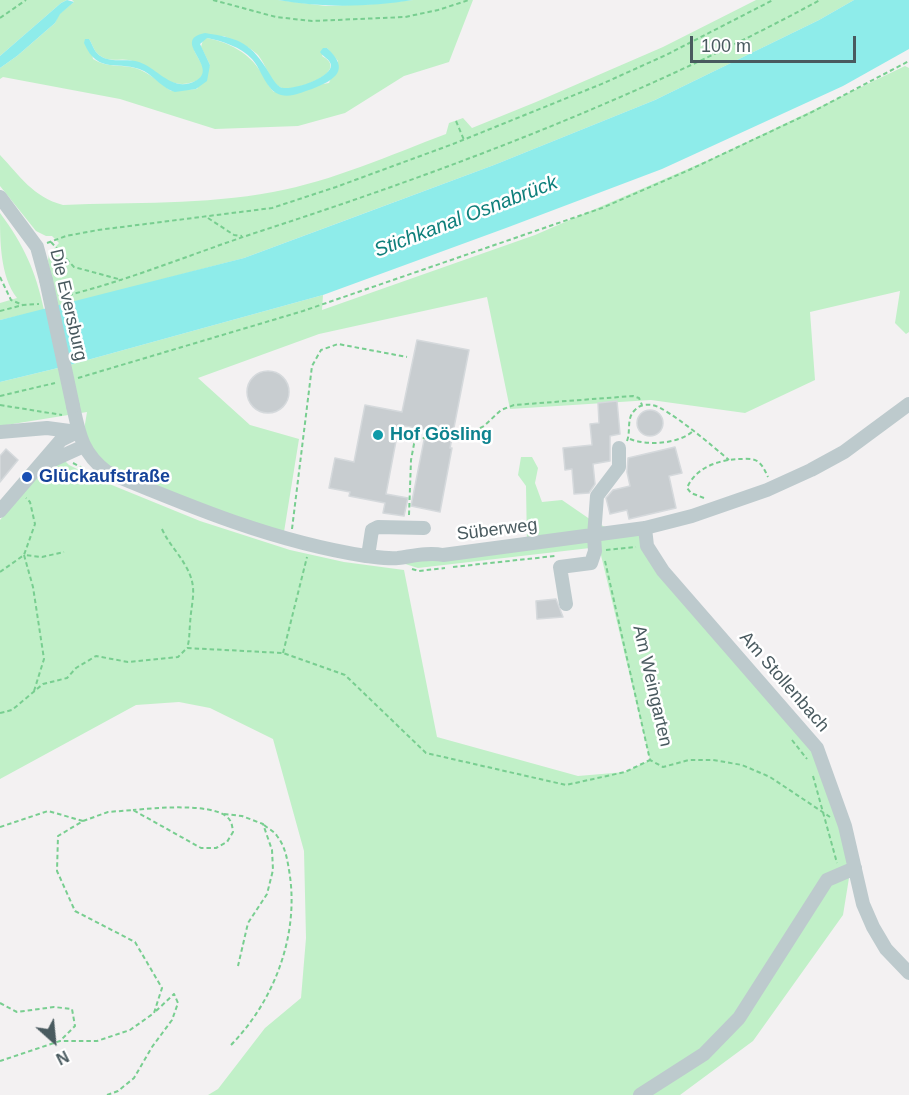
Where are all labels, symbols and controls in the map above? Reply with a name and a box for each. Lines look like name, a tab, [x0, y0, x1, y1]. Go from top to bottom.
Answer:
scale bar	[693, 24, 860, 62]
text: 100 m	[701, 36, 751, 56]
water label: Stichkanal Osnabrück	[371, 171, 561, 263]
street label: Die Eversburg	[45, 247, 91, 363]
place label: Hof Gösling	[390, 424, 492, 446]
marker: Hof Gösling	[371, 428, 385, 442]
place label: Glückaufstraße	[39, 466, 170, 488]
marker: Glückaufstraße	[20, 470, 34, 484]
street label: Süberweg	[455, 514, 539, 546]
street label: Am Weingarten	[628, 623, 676, 749]
street label: Am Stollenbach	[734, 627, 834, 737]
north arrow	[24, 1011, 84, 1071]
text: N	[53, 1047, 71, 1068]

